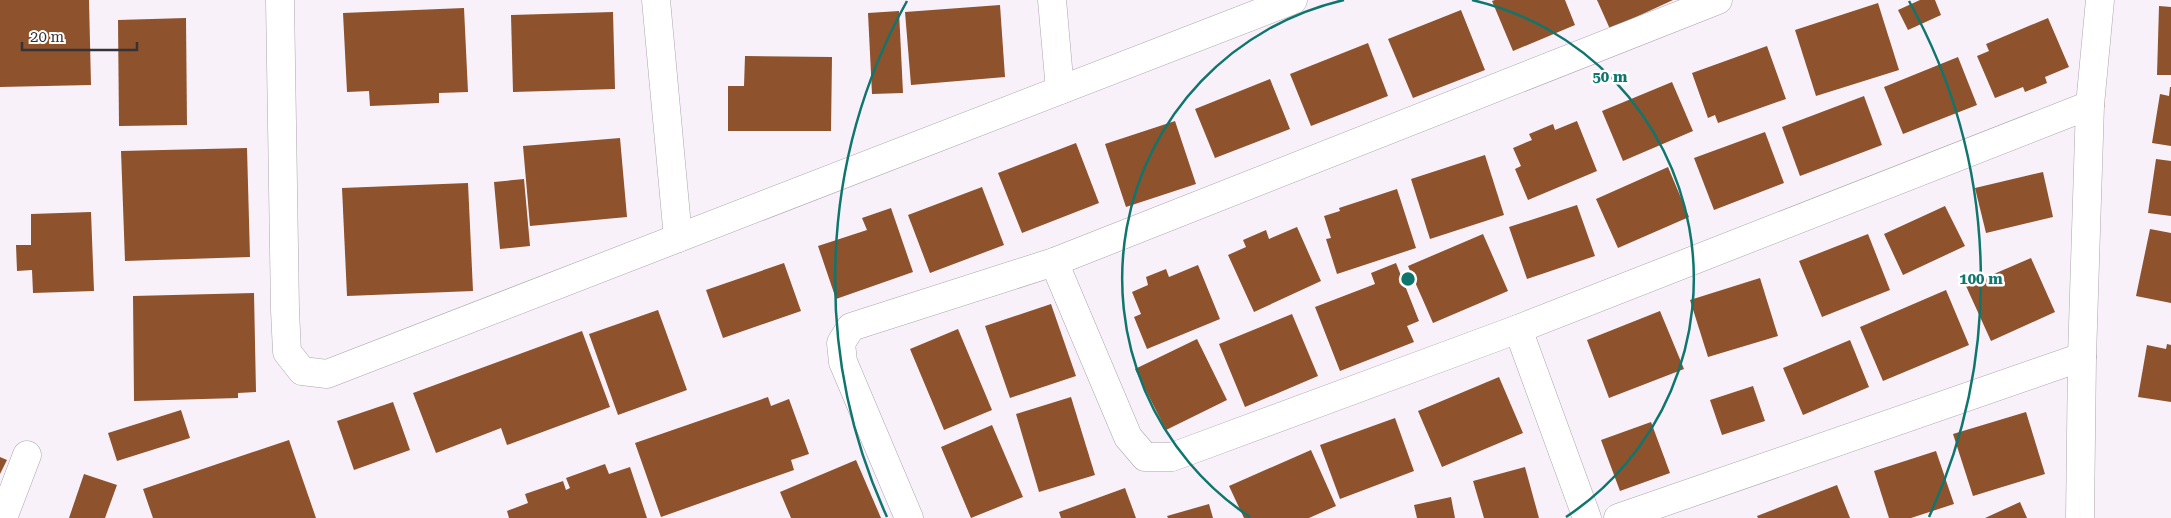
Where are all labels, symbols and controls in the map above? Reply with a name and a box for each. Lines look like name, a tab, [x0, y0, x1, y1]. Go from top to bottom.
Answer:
scale bar	[22, 20, 138, 52]
text: 20 m	[30, 28, 65, 46]
text: 50 m	[1592, 68, 1628, 86]
centre of rings	[1399, 270, 1417, 288]
text: 100 m	[1959, 270, 2003, 288]

